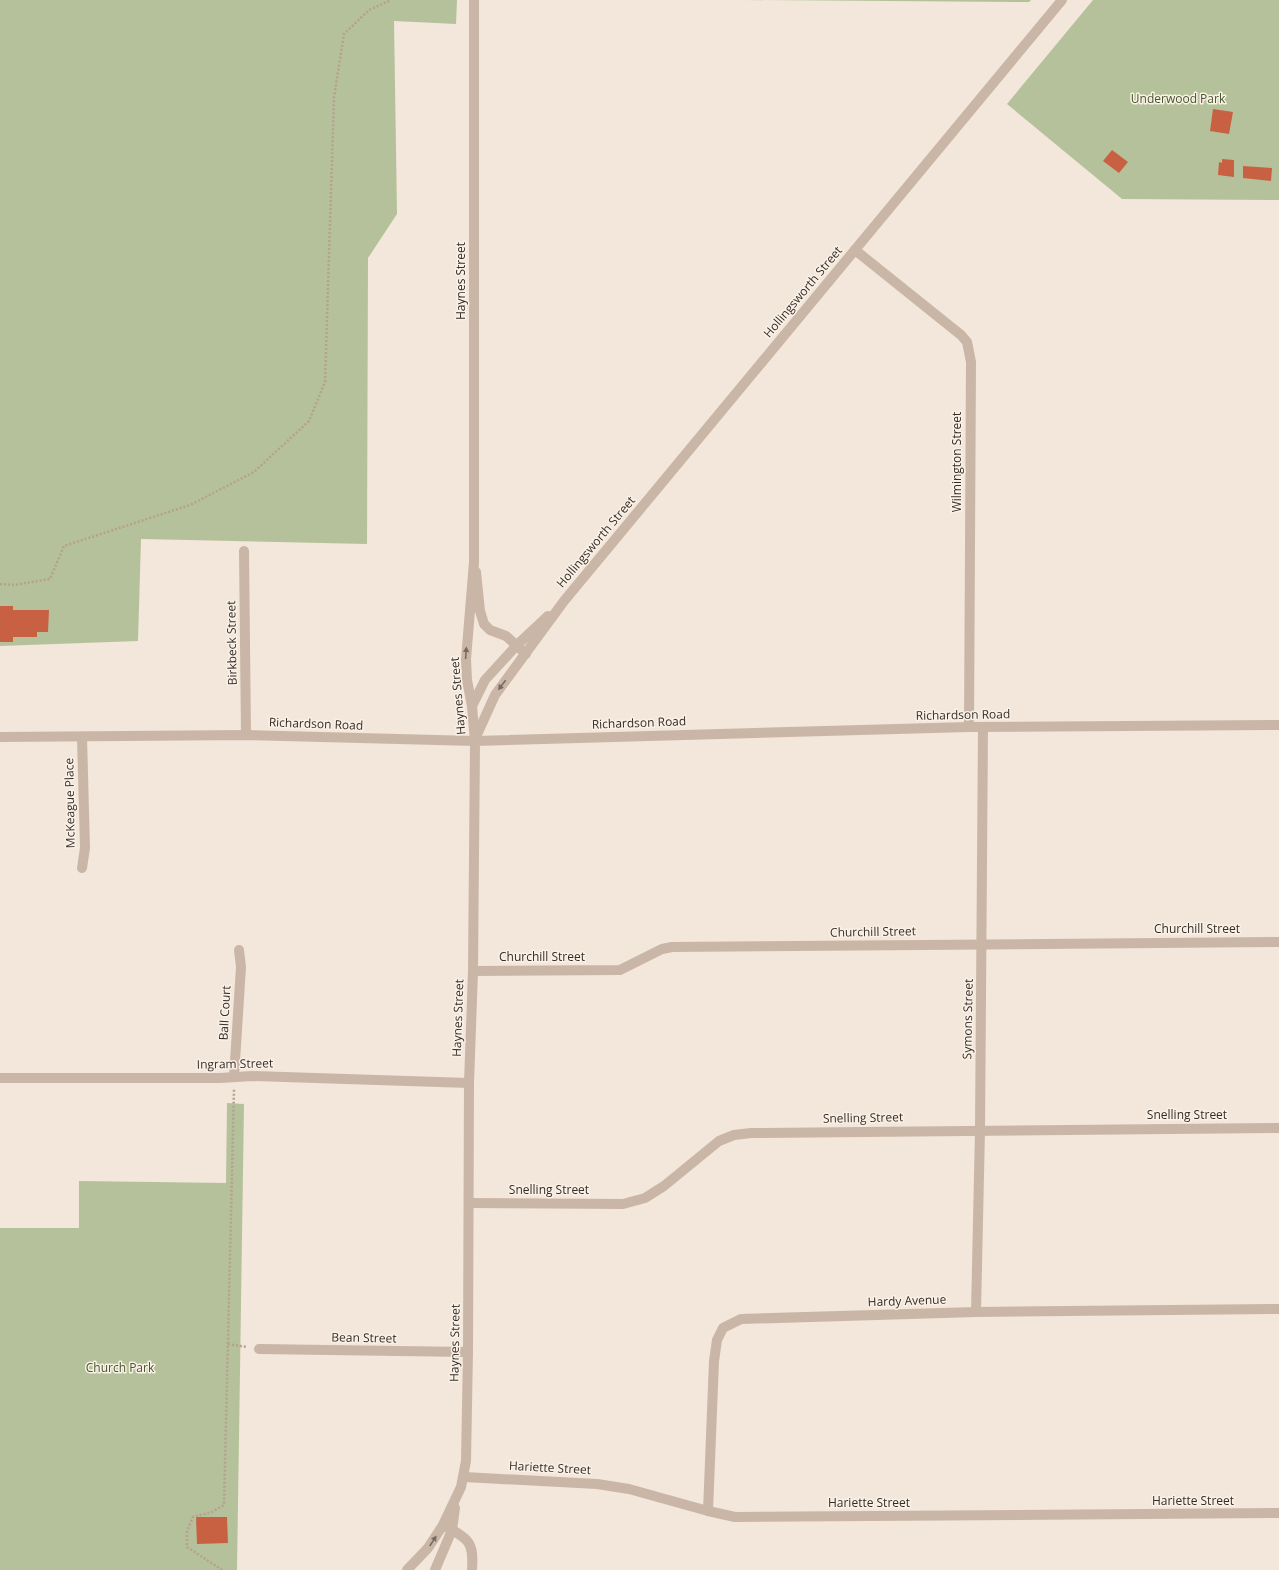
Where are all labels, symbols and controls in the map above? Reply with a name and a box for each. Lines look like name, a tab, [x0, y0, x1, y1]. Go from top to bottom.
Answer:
park label: Underwood Park	[1131, 90, 1226, 107]
street label: Haynes Street	[452, 242, 469, 320]
street label: Hollingsworth Street	[759, 242, 846, 341]
street label: Wilmington Street	[948, 412, 965, 512]
street label: Hollingsworth Street	[552, 492, 639, 591]
street label: Birkbeck Street	[222, 600, 241, 686]
one-way arrow	[463, 647, 470, 659]
street label: Haynes Street	[446, 656, 469, 736]
one-way arrow	[499, 680, 507, 690]
street label: Richardson Road	[916, 705, 1010, 724]
street label: Richardson Road	[591, 712, 687, 733]
street label: Richardson Road	[268, 713, 364, 734]
street label: McKeague Place	[60, 757, 79, 848]
street label: Churchill Street	[1154, 920, 1240, 937]
street label: Churchill Street	[830, 922, 916, 941]
street label: Churchill Street	[499, 948, 585, 965]
street label: Haynes Street	[448, 979, 467, 1057]
street label: Symons Street	[958, 979, 977, 1059]
street label: Ball Court	[215, 985, 234, 1041]
street label: Ingram Street	[197, 1054, 273, 1073]
street label: Snelling Street	[1147, 1106, 1227, 1123]
street label: Snelling Street	[823, 1108, 903, 1127]
street label: Snelling Street	[509, 1181, 589, 1198]
street label: Hardy Avenue	[867, 1291, 947, 1310]
street label: Haynes Street	[445, 1304, 464, 1382]
street label: Bean Street	[331, 1328, 397, 1347]
park label: Church Park	[86, 1359, 155, 1376]
street label: Hariette Street	[509, 1457, 591, 1478]
street label: Hariette Street	[1152, 1492, 1234, 1509]
street label: Hariette Street	[828, 1494, 910, 1511]
one-way arrow	[429, 1535, 436, 1547]

